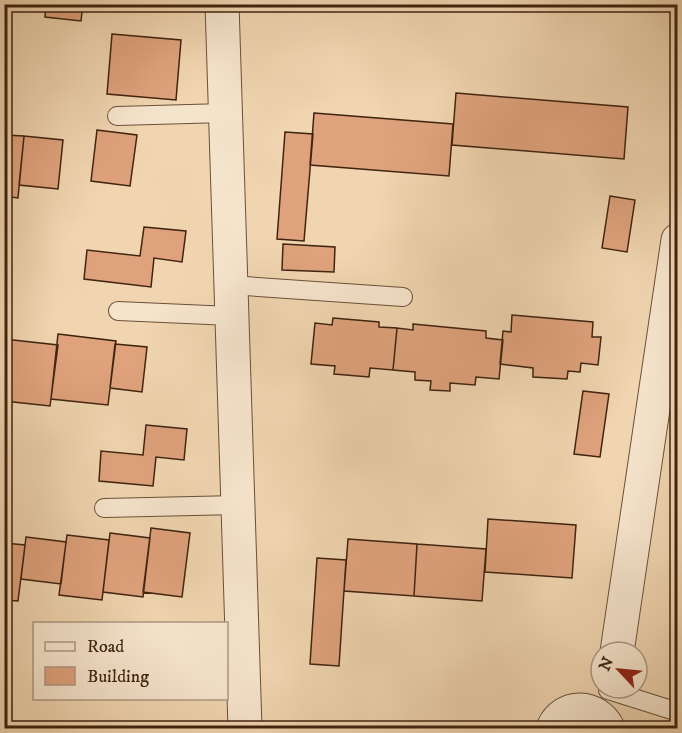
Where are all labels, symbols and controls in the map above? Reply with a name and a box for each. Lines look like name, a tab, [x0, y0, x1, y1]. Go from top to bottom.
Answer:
legend	[33, 622, 228, 700]
text: Road	[87, 636, 124, 658]
north arrow	[589, 640, 649, 700]
text: N	[595, 654, 618, 674]
text: Building	[87, 666, 149, 688]

